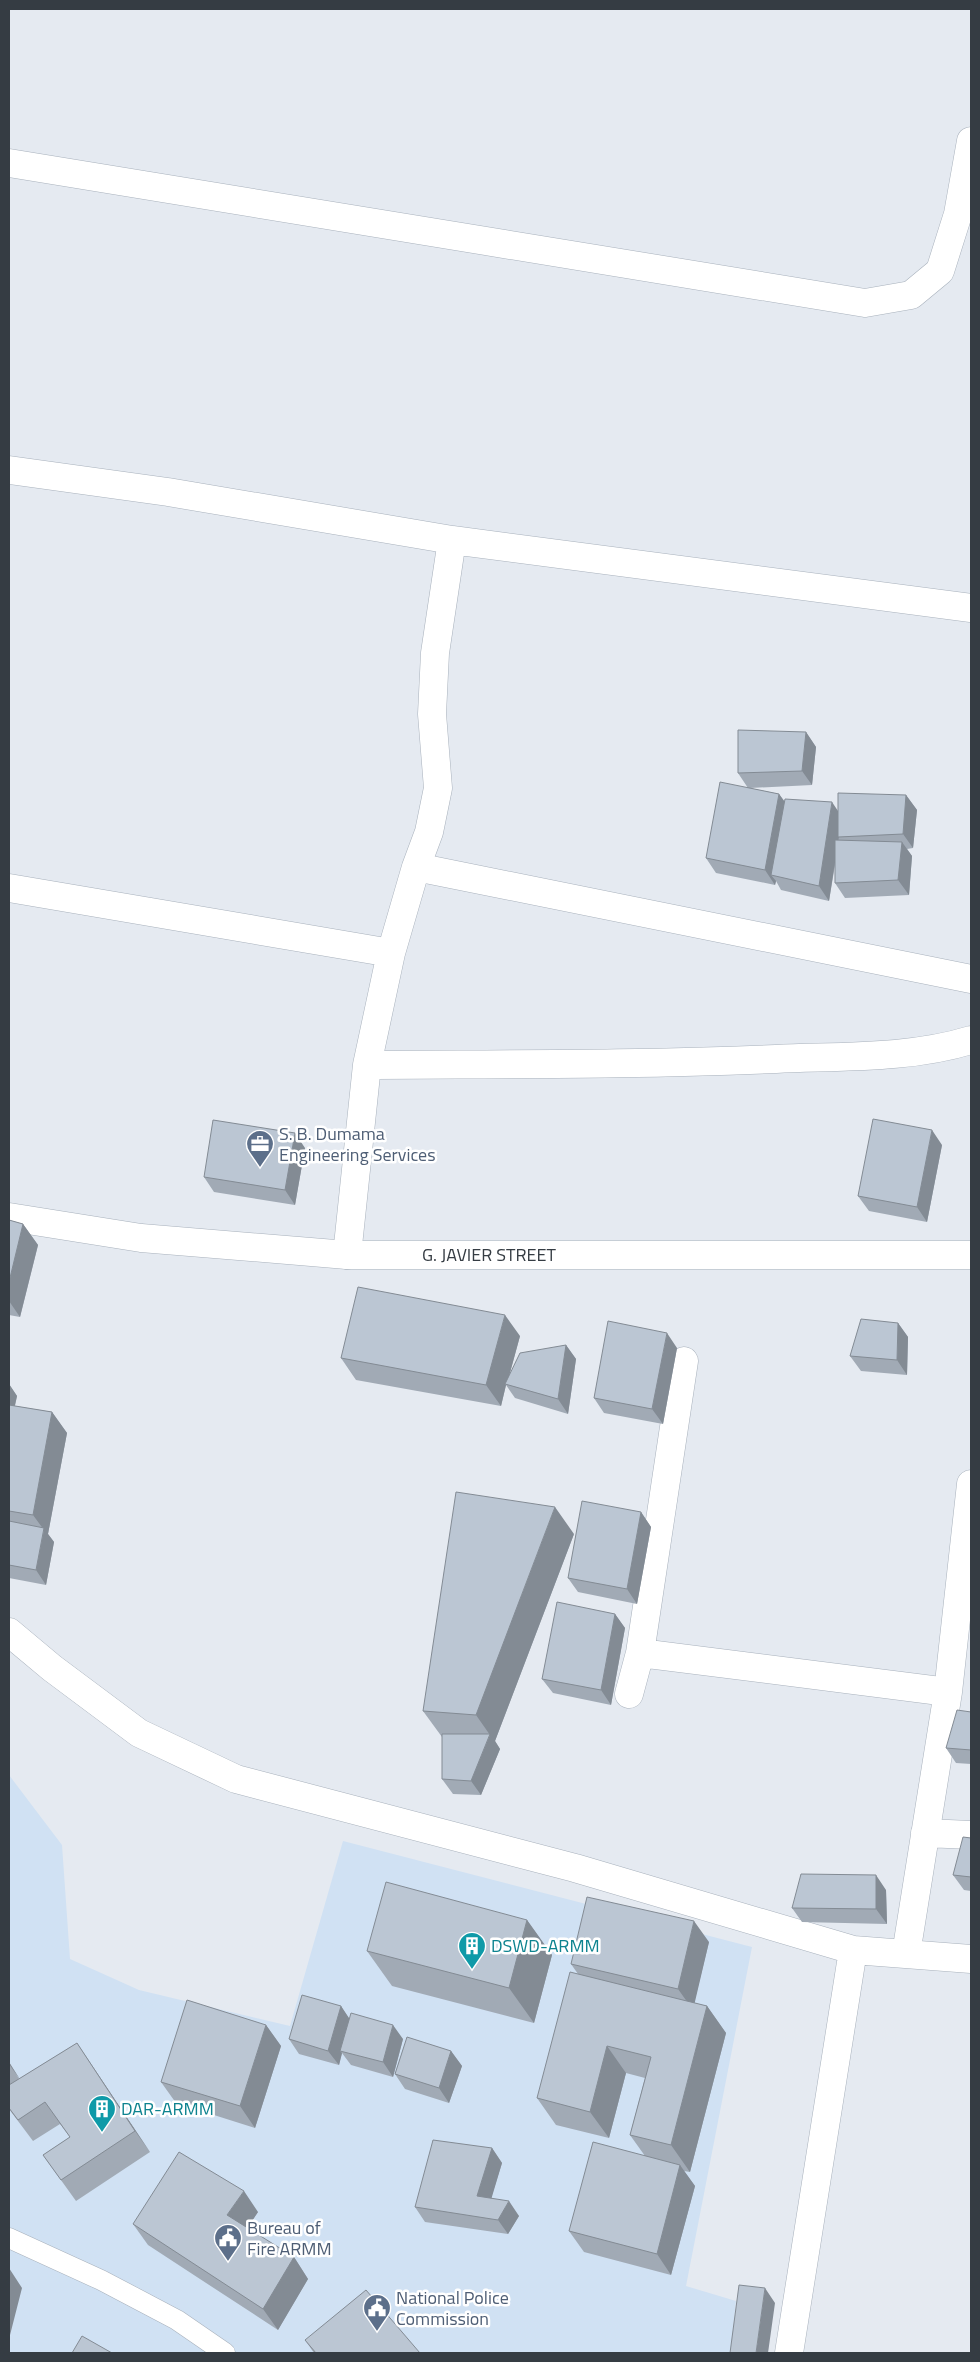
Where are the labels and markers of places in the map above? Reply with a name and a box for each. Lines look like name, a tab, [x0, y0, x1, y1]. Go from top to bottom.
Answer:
place label: S. B. Dumama Engineering Services	[279, 1120, 436, 1168]
office icon: S. B. Dumama Engineering Services	[245, 1129, 275, 1168]
building icon: DSWD-ARMM	[457, 1931, 487, 1970]
place label: DSWD-ARMM	[491, 1932, 600, 1959]
building icon: DAR-ARMM	[87, 2094, 117, 2133]
place label: DAR-ARMM	[121, 2095, 214, 2122]
place label: Bureau of Fire ARMM	[247, 2214, 332, 2262]
public building icon: Bureau of Fire ARMM	[213, 2223, 243, 2262]
place label: National Police Commission	[396, 2284, 509, 2332]
public building icon: National Police Commission	[362, 2293, 392, 2332]

